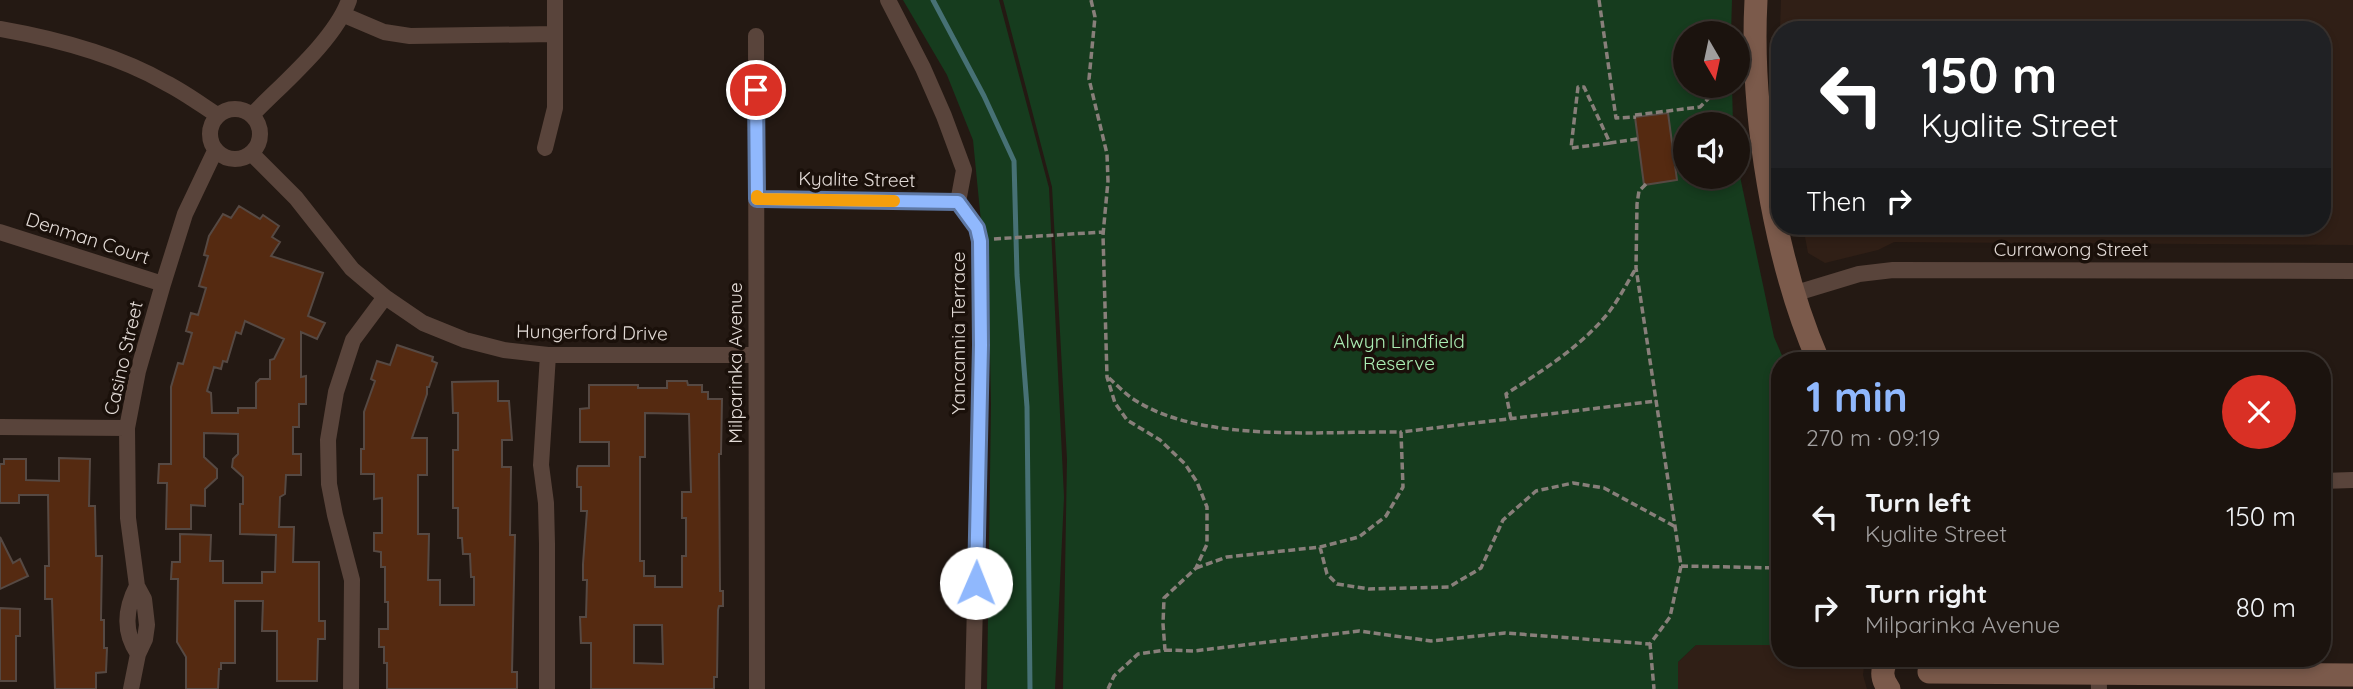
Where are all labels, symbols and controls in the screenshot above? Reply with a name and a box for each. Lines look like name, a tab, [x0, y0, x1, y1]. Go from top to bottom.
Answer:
north arrow	[1673, 21, 1750, 98]
map controls	[1673, 21, 1750, 189]
text: 150 m	[1921, 44, 2057, 105]
icon: left	[1806, 49, 1897, 140]
pin	[726, 60, 786, 120]
icon: arrive	[737, 71, 775, 109]
text: Kyalite Street	[1921, 105, 2119, 145]
button: sound	[1673, 112, 1750, 189]
street label: Kyalite Street	[798, 166, 916, 192]
icon: right	[1880, 182, 1918, 220]
text: Then	[1806, 185, 1866, 218]
street label: Denman Court	[23, 207, 153, 269]
street label: Currawong Street	[1994, 237, 2148, 261]
street label: Yancannia Terrace	[946, 251, 970, 415]
street label: Milparinka Avenue	[723, 282, 747, 444]
street label: Casino Street	[98, 299, 148, 417]
street label: Hungerford Drive	[516, 319, 668, 345]
park label: Alwyn Lindfield Reserve	[1333, 329, 1465, 375]
text: 1 min	[1806, 370, 1908, 423]
button: close	[2222, 375, 2296, 449]
text: 270 m · 09:19	[1806, 423, 1940, 452]
text: Turn left	[1865, 486, 1972, 519]
icon: left	[1806, 498, 1844, 536]
text: 150 m	[2226, 500, 2296, 533]
text: Kyalite Street	[1865, 519, 2007, 548]
position arrow	[939, 546, 1013, 620]
text: Turn right	[1865, 577, 1987, 610]
icon: right	[1806, 589, 1844, 627]
text: 80 m	[2236, 591, 2296, 624]
text: Milparinka Avenue	[1865, 610, 2060, 639]

